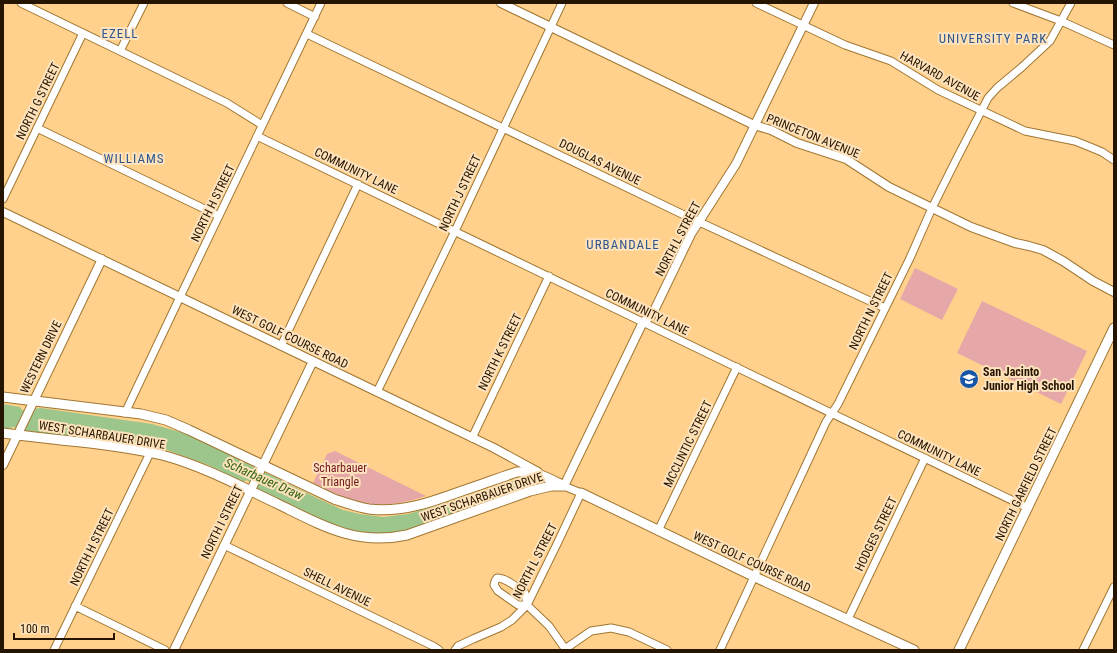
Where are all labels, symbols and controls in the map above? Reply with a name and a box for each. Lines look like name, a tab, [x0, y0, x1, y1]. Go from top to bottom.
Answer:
district label: EZELL	[101, 26, 139, 41]
district label: UNIVERSITY PARK	[939, 31, 1047, 46]
street label: HARVARD AVENUE	[898, 48, 982, 104]
street label: NORTH G STREET	[13, 60, 63, 142]
street label: PRINCETON AVENUE	[764, 111, 862, 161]
street label: DOUGLAS AVENUE	[557, 136, 643, 188]
street label: COMMUNITY LANE	[312, 145, 400, 197]
district label: WILLIAMS	[104, 151, 164, 166]
street label: NORTH J STREET	[436, 153, 484, 233]
street label: NORTH H STREET	[188, 162, 238, 244]
street label: NORTH L STREET	[652, 199, 704, 279]
district label: URBANDALE	[586, 237, 660, 252]
street label: NORTH N STREET	[846, 270, 896, 352]
street label: COMMUNITY LANE	[603, 286, 691, 338]
street label: WEST GOLF COURSE ROAD	[229, 303, 351, 371]
street label: NORTH K STREET	[475, 311, 525, 393]
street label: WESTERN DRIVE	[17, 318, 65, 396]
place label: San Jacinto Junior High School	[983, 365, 1074, 393]
school or university icon: San Jacinto Junior High School	[958, 368, 980, 390]
street label: MCCLINTIC STREET	[661, 398, 715, 490]
street label: WEST SCHARBAUER DRIVE	[38, 418, 166, 452]
street label: NORTH GARFIELD STREET	[992, 425, 1060, 543]
street label: COMMUNITY LANE	[895, 427, 983, 479]
water label: Scharbauer Draw	[222, 455, 306, 503]
park label: Scharbauer Triangle	[313, 461, 367, 489]
street label: WEST SCHARBAUER DRIVE	[419, 470, 545, 524]
street label: NORTH I STREET	[198, 483, 246, 561]
street label: HODGES STREET	[852, 495, 900, 573]
street label: NORTH H STREET	[67, 506, 117, 588]
street label: NORTH L STREET	[510, 521, 560, 601]
street label: WEST GOLF COURSE ROAD	[691, 529, 813, 595]
street label: SHELL AVENUE	[301, 565, 373, 609]
scale bar	[14, 615, 114, 641]
text: 100 m	[20, 622, 50, 636]

